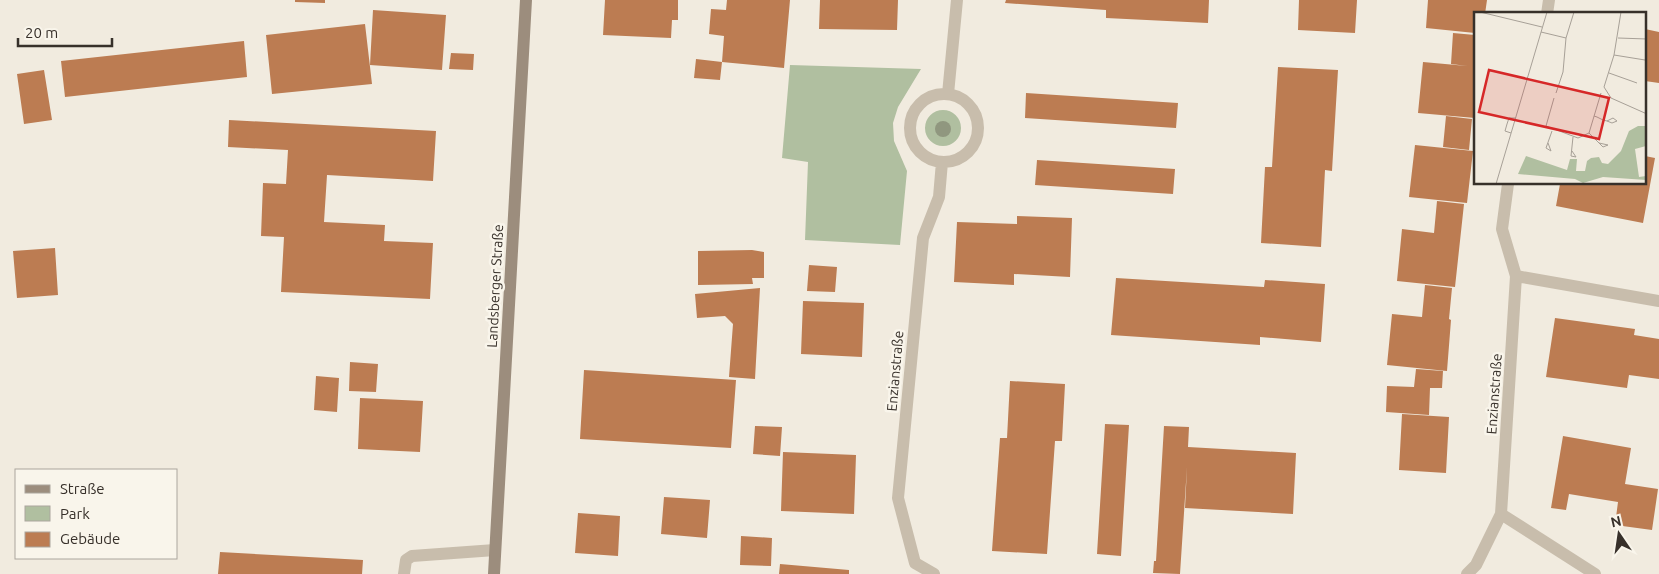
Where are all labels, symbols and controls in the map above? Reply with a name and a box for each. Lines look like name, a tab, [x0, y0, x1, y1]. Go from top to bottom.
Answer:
inset map	[1474, 12, 1646, 185]
scale bar	[18, 15, 111, 47]
text: 20 m	[25, 24, 58, 41]
street label: Landsberger Straße	[484, 224, 506, 348]
street label: Enzianstraße	[883, 330, 907, 412]
street label: Enzianstraße	[1483, 353, 1505, 435]
legend	[15, 469, 178, 559]
text: Straße	[60, 480, 104, 497]
text: Park	[60, 505, 90, 522]
north arrow	[1594, 509, 1644, 559]
text: N	[1609, 512, 1623, 530]
text: Gebäude	[60, 530, 120, 547]

